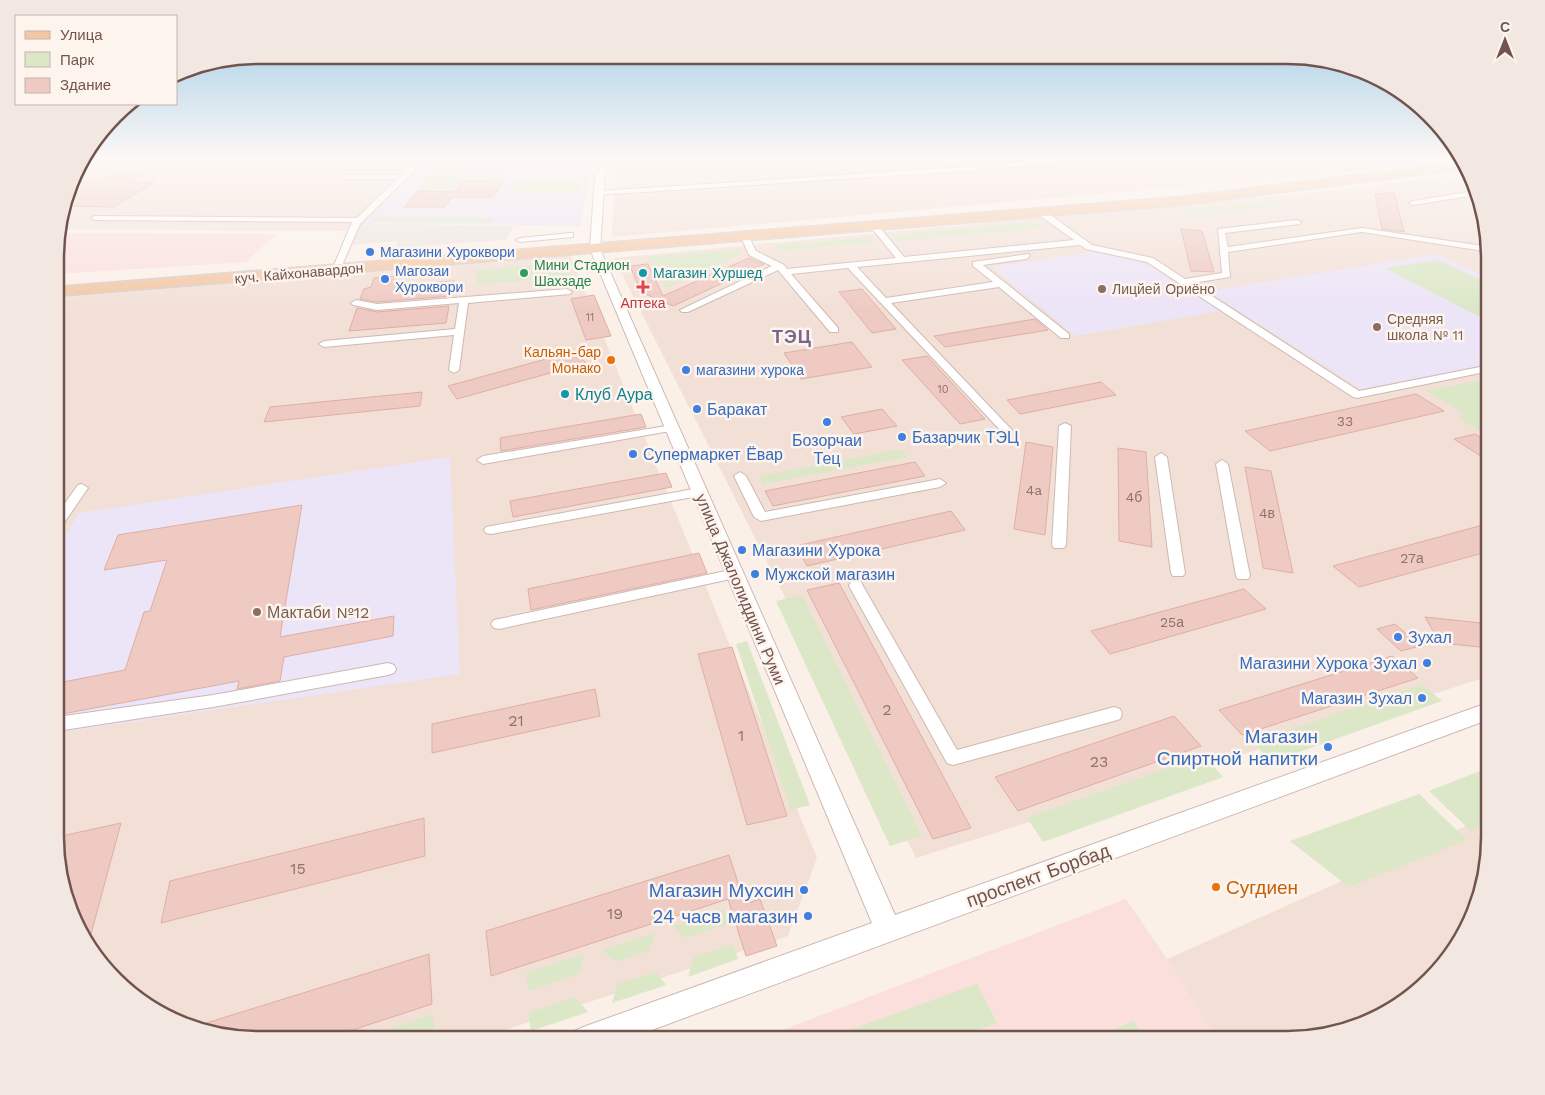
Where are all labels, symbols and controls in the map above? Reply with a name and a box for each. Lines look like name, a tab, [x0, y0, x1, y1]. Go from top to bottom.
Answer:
legend	[15, 15, 178, 105]
north arrow	[1480, 15, 1530, 65]
text: С	[1500, 19, 1510, 35]
text: Улица	[60, 26, 103, 44]
text: Парк	[60, 51, 94, 69]
text: Здание	[60, 76, 111, 94]
place label: Магазини Хуроквори	[380, 244, 515, 260]
marker: Магазини Хуроквори	[364, 246, 376, 258]
place label: Мини Стадион Шахзаде	[534, 257, 629, 289]
street label: куч. Кайхонавардон	[234, 259, 364, 287]
place label: Магозаи Хуроквори	[395, 263, 463, 295]
place label: Магазин Хуршед	[653, 265, 762, 281]
marker: Мини Стадион Шахзаде	[518, 267, 530, 279]
marker: Магазин Хуршед	[637, 267, 649, 279]
marker: Магозаи Хуроквори	[379, 273, 391, 285]
marker: Аптека	[637, 281, 649, 293]
place label: Лицйей Ориёно	[1112, 281, 1215, 297]
marker: Лицйей Ориёно	[1096, 283, 1108, 295]
place label: Аптека	[620, 295, 666, 311]
house number: 11	[586, 311, 594, 324]
place label: Средняя школа № 11	[1387, 311, 1463, 343]
marker: Средняя школа № 11	[1371, 321, 1383, 333]
district label: ТЭЦ	[772, 326, 812, 347]
place label: Кальян-бар Монако	[524, 344, 601, 376]
marker: Кальян-бар Монако	[605, 354, 617, 366]
place label: магазини хурока	[696, 362, 804, 378]
marker: магазини хурока	[680, 364, 692, 376]
house number: 10	[937, 383, 949, 396]
place label: Клуб Аура	[575, 385, 653, 404]
marker: Клуб Аура	[559, 388, 571, 400]
place label: Баракат	[707, 400, 768, 419]
marker: Баракат	[691, 403, 703, 415]
house number: 33	[1337, 413, 1353, 429]
marker: Бозорчаи Тец	[821, 416, 833, 428]
place label: Базарчик ТЭЦ	[912, 428, 1019, 447]
place label: Бозорчаи Тец	[792, 431, 862, 468]
marker: Базарчик ТЭЦ	[896, 431, 908, 443]
place label: Супермаркет Ёвар	[643, 445, 783, 464]
marker: Супермаркет Ёвар	[627, 448, 639, 460]
house number: 4a	[1026, 482, 1042, 498]
house number: 4б	[1126, 489, 1142, 505]
street label: улица Джалолиддини Руми	[692, 491, 789, 687]
house number: 4в	[1259, 505, 1275, 521]
place label: Магазини Хурока	[752, 541, 880, 560]
marker: Магазини Хурока	[736, 544, 748, 556]
house number: 27а	[1400, 550, 1424, 566]
place label: Мужской магазин	[765, 565, 895, 584]
marker: Мужской магазин	[749, 568, 761, 580]
place label: Мактаби №12	[267, 603, 369, 622]
marker: Мактаби №12	[251, 606, 263, 618]
house number: 25а	[1160, 614, 1184, 630]
place label: Зухал	[1408, 628, 1452, 647]
marker: Зухал	[1392, 631, 1404, 643]
place label: Магазини Хурока Зухал	[1240, 654, 1417, 673]
marker: Магазини Хурока Зухал	[1421, 657, 1433, 669]
place label: Магазин Зухал	[1301, 689, 1412, 708]
marker: Магазин Зухал	[1416, 692, 1428, 704]
house number: 2	[882, 700, 892, 719]
house number: 21	[508, 711, 524, 730]
place label: Магазин Спиртной напитки	[1157, 725, 1318, 770]
house number: 1	[738, 726, 744, 745]
marker: Магазин Спиртной напитки	[1322, 741, 1334, 753]
house number: 23	[1090, 752, 1108, 771]
street label: проспект Борбад	[963, 839, 1113, 912]
house number: 15	[290, 859, 306, 878]
place label: Сугдиен	[1226, 876, 1298, 899]
place label: Магазин Мухсин	[649, 879, 794, 902]
marker: Сугдиен	[1210, 881, 1222, 893]
marker: Магазин Мухсин	[798, 884, 810, 896]
house number: 19	[607, 904, 623, 923]
place label: 24 часв магазин	[653, 905, 798, 928]
marker: 24 часв магазин	[802, 910, 814, 922]

